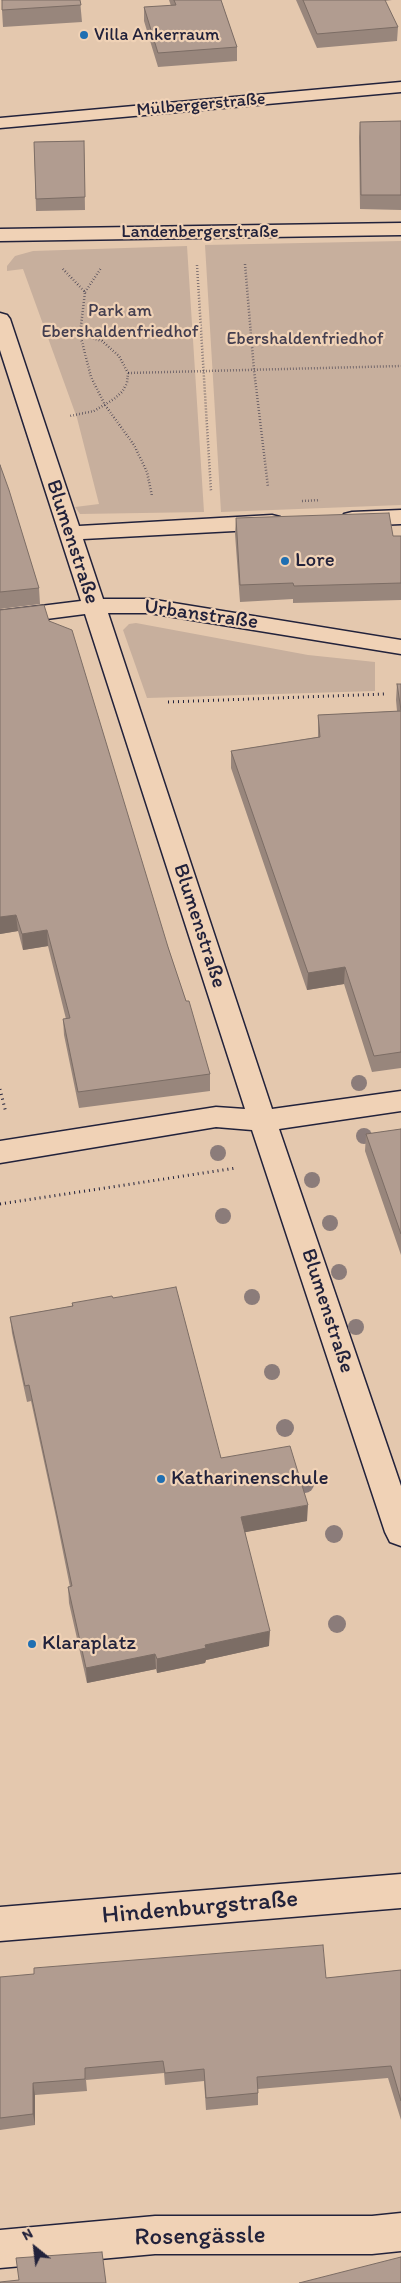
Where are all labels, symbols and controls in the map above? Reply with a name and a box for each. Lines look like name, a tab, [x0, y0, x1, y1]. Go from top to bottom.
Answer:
place label: Villa Ankerraum	[94, 24, 219, 46]
marker: Villa Ankerraum	[78, 29, 90, 41]
street label: Mülbergerstraße	[136, 89, 266, 121]
street label: Landenbergerstraße	[121, 221, 279, 243]
park label: Park am Ebershaldenfriedhof	[41, 300, 199, 342]
park label: Ebershaldenfriedhof	[226, 328, 384, 350]
street label: Blumenstraße	[40, 477, 104, 607]
place label: Lore	[295, 548, 335, 574]
marker: Lore	[279, 555, 291, 567]
street label: Urbanstraße	[142, 595, 260, 635]
street label: Blumenstraße	[167, 861, 231, 991]
street label: Blumenstraße	[295, 1246, 359, 1376]
place label: Katharinenschule	[171, 1466, 329, 1492]
marker: Katharinenschule	[155, 1473, 167, 1485]
place label: Klaraplatz	[42, 1631, 136, 1657]
marker: Klaraplatz	[26, 1638, 38, 1650]
street label: Hindenburgstraße	[101, 1884, 299, 1932]
street label: Rosengässle	[134, 2221, 266, 2253]
north arrow	[10, 2223, 60, 2273]
text: N	[19, 2225, 36, 2244]

